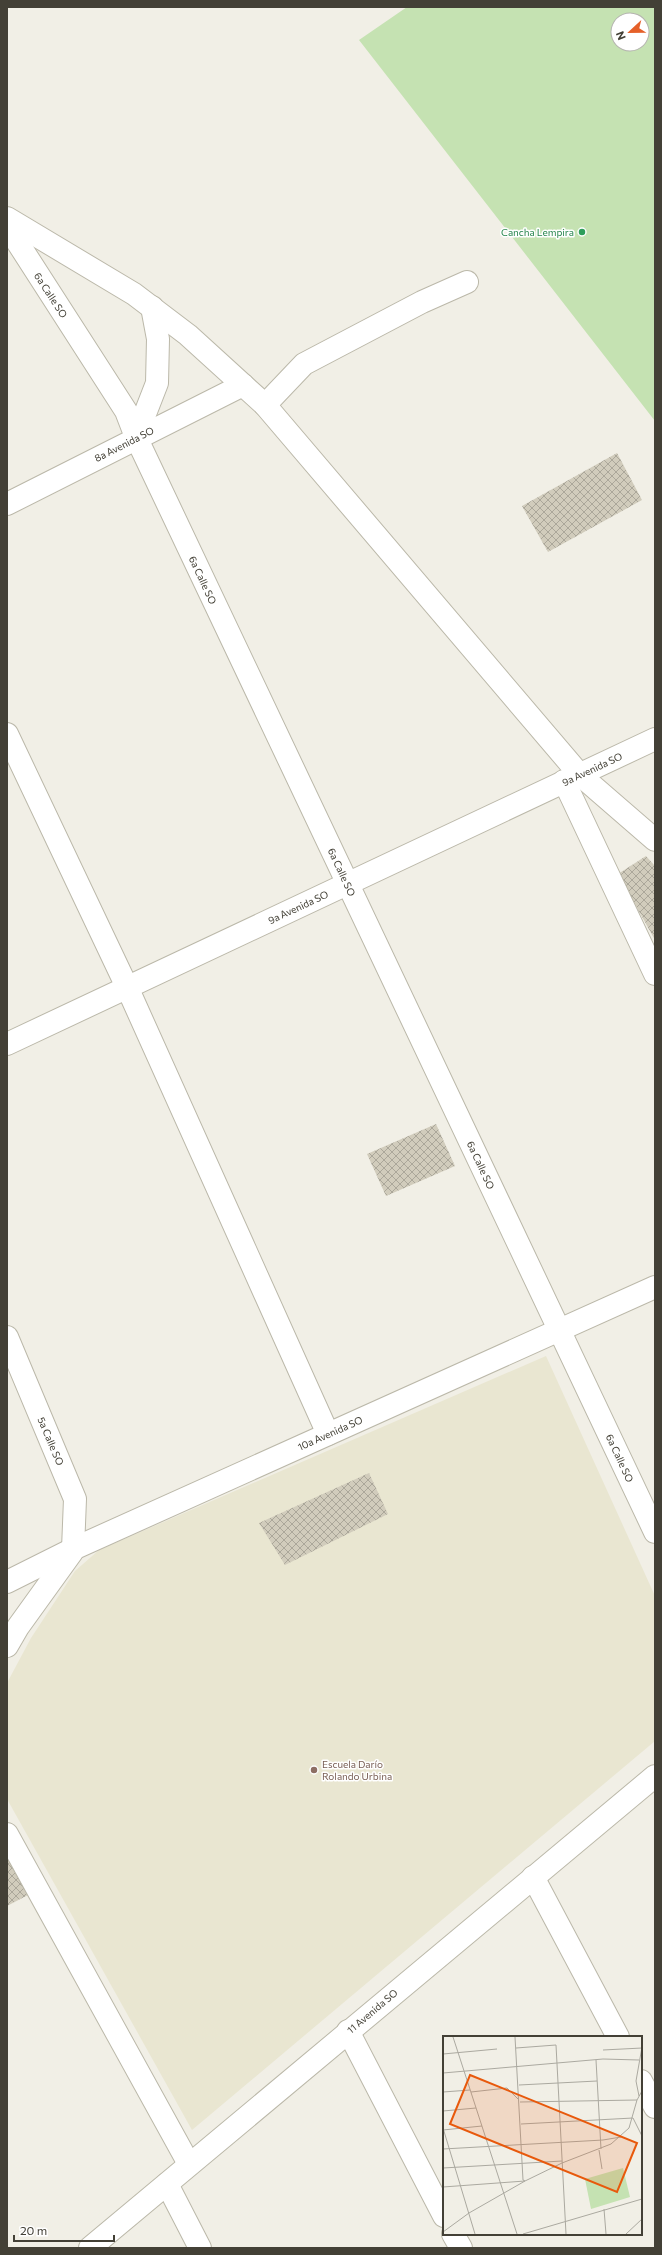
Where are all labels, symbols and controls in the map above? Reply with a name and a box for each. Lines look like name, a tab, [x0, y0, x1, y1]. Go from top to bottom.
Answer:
north arrow	[610, 12, 650, 52]
text: N	[613, 30, 628, 42]
place label: Cancha Lempira	[501, 226, 574, 238]
marker: Cancha Lempira	[577, 227, 587, 237]
street label: 6a Calle SO	[32, 270, 70, 320]
street label: 8a Avenida SO	[92, 424, 156, 464]
street label: 6a Calle SO	[187, 554, 219, 606]
street label: 9a Avenida SO	[560, 750, 624, 788]
street label: 6a Calle SO	[326, 846, 358, 898]
street label: 9a Avenida SO	[266, 888, 330, 926]
street label: 6a Calle SO	[465, 1139, 497, 1191]
street label: 10a Avenida SO	[296, 1413, 364, 1453]
street label: 5a Calle SO	[35, 1415, 67, 1467]
street label: 6a Calle SO	[604, 1432, 636, 1484]
place label: Escuela Darío Rolando Urbina	[322, 1758, 392, 1782]
marker: Escuela Darío Rolando Urbina	[309, 1765, 319, 1775]
street label: 11 Avenida SO	[344, 1986, 400, 2036]
inset map	[443, 2036, 642, 2235]
scale bar	[14, 2217, 114, 2243]
text: 20 m	[20, 2223, 47, 2237]

